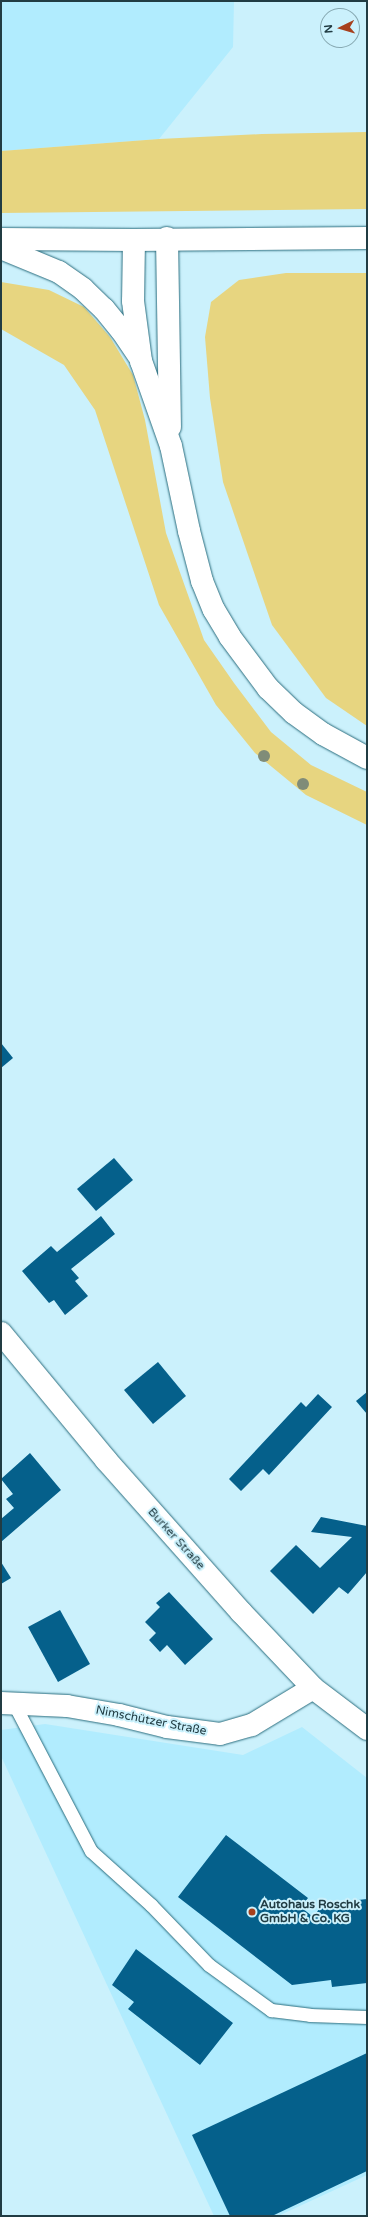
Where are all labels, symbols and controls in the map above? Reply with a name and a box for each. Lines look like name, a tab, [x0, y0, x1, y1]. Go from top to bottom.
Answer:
north arrow	[320, 8, 360, 48]
text: N	[322, 24, 335, 34]
street label: Burker Straße	[144, 1505, 208, 1573]
street label: Nimschützer Straße	[94, 1703, 208, 1739]
place label: Autohaus Roschk GmbH & Co. KG	[260, 1898, 360, 1926]
marker: Autohaus Roschk GmbH & Co. KG	[247, 1907, 257, 1917]

